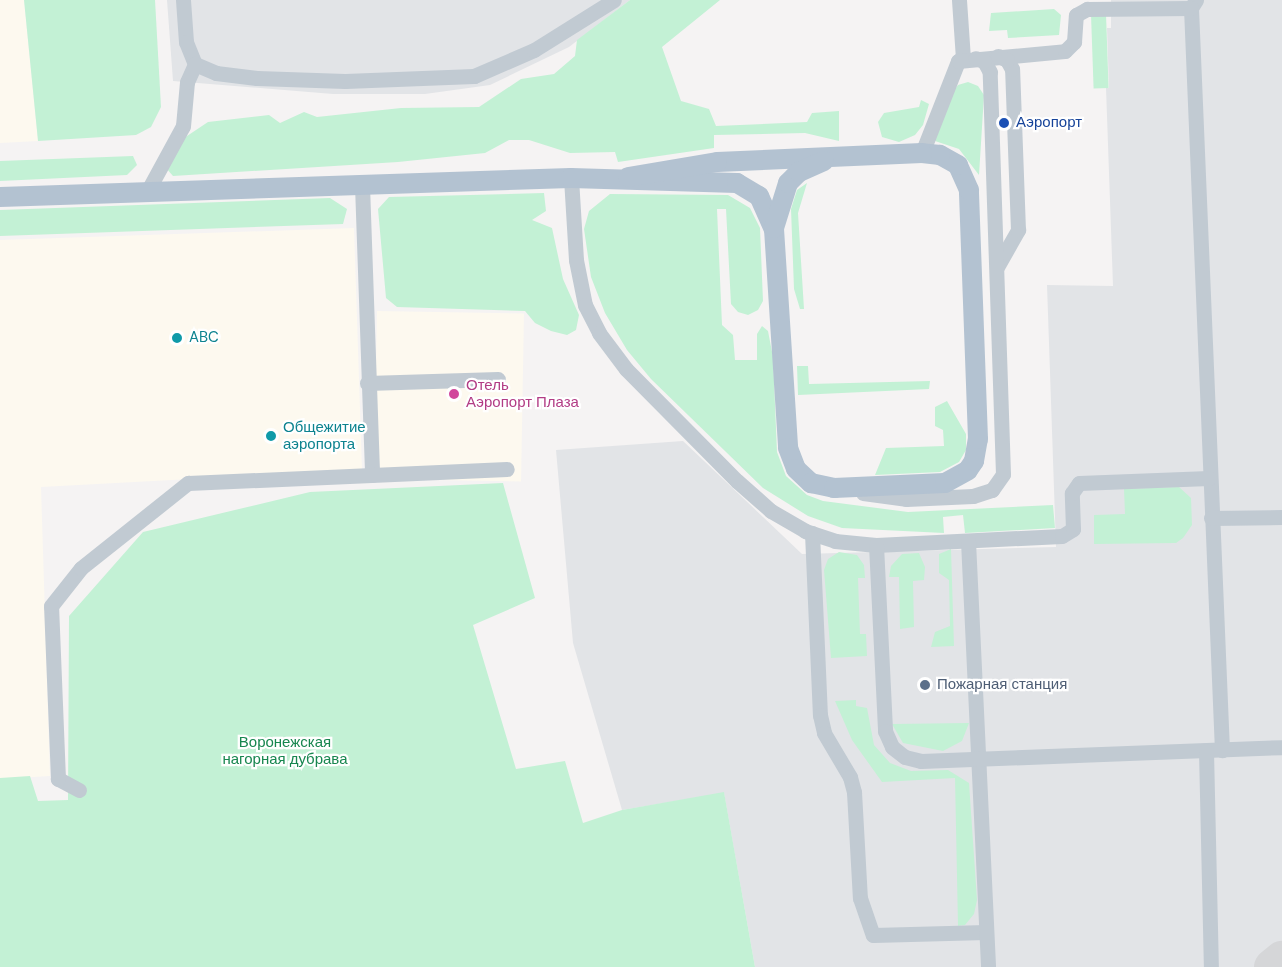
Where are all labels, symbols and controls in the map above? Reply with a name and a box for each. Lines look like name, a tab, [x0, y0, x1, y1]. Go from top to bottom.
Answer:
place label: Аэропорт	[1016, 114, 1082, 132]
marker: Аэропорт	[997, 116, 1011, 130]
place label: ABC	[189, 329, 219, 347]
marker: ABC	[170, 331, 184, 345]
place label: Отель Аэропорт Плаза	[466, 376, 579, 411]
marker: Отель Аэропорт Плаза	[447, 387, 461, 401]
place label: Общежитие аэропорта	[283, 418, 366, 453]
marker: Общежитие аэропорта	[264, 429, 278, 443]
place label: Пожарная станция	[937, 676, 1067, 694]
marker: Пожарная станция	[918, 678, 932, 692]
park label: Воронежская нагорная дубрава	[222, 733, 348, 768]

